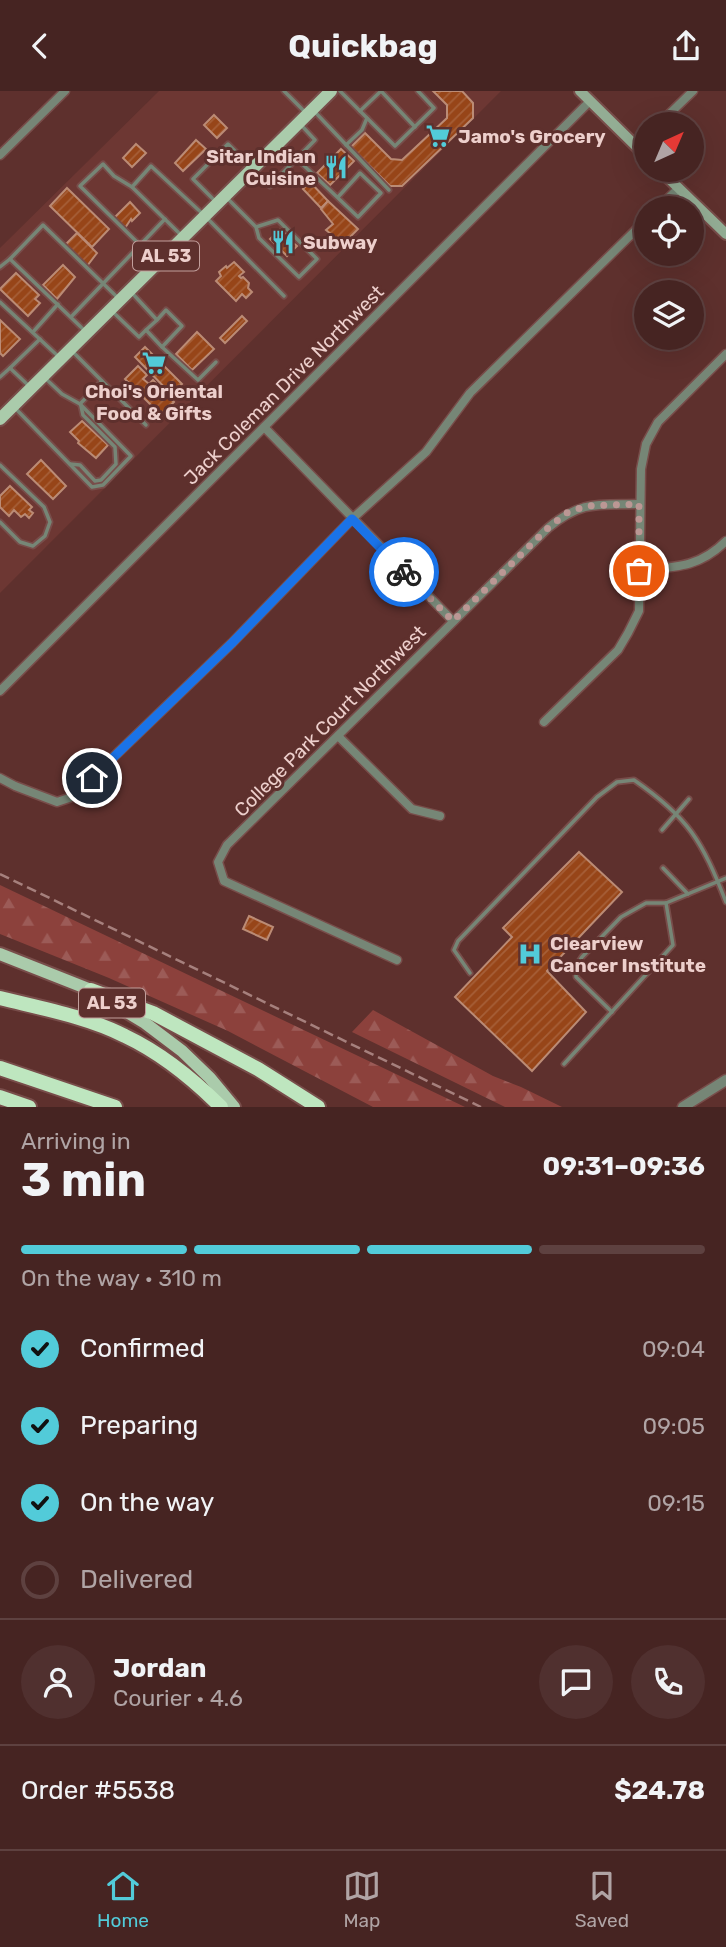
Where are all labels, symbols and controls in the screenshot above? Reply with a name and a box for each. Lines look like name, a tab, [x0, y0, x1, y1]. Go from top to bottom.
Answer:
icon: back	[21, 27, 59, 65]
text: Quickbag	[288, 27, 438, 65]
icon: share	[667, 27, 705, 65]
north arrow	[634, 112, 704, 182]
map controls	[634, 112, 704, 350]
supermarket icon: Jamo's Grocery	[424, 122, 452, 150]
place label: Jamo's Grocery	[458, 125, 606, 148]
place label: Sitar Indian Cuisine	[206, 145, 316, 190]
restaurant icon: Sitar Indian Cuisine	[322, 153, 350, 181]
button: locate	[634, 196, 704, 266]
restaurant icon: Subway	[269, 228, 297, 256]
place label: Subway	[303, 231, 378, 254]
road number: AL 53	[133, 241, 199, 271]
street label: Jack Coleman Drive Northwest	[179, 280, 389, 490]
button: layers	[634, 280, 704, 350]
supermarket icon: Choi's Oriental Food & Gifts	[140, 349, 168, 377]
place label: Choi's Oriental Food & Gifts	[85, 380, 223, 425]
courier	[369, 537, 439, 607]
pin	[609, 541, 669, 601]
icon: bag	[620, 552, 658, 590]
icon: bike	[385, 553, 423, 591]
street label: College Park Court Northwest	[229, 620, 431, 822]
pin	[62, 748, 122, 808]
icon: home	[73, 759, 111, 797]
place label: Clearview Cancer Institute	[550, 932, 706, 977]
hospital icon: Clearview Cancer Institute	[516, 940, 544, 968]
road number: AL 53	[79, 988, 145, 1017]
text: Arriving in	[21, 1127, 131, 1155]
text: 09:31–09:36	[543, 1151, 705, 1182]
text: 3 min	[21, 1153, 146, 1208]
text: On the way · 310 m	[21, 1264, 222, 1292]
icon: check	[21, 1330, 59, 1368]
text: Confirmed	[80, 1333, 205, 1364]
text: 09:04	[642, 1335, 705, 1363]
icon: check	[21, 1407, 59, 1445]
text: Preparing	[80, 1410, 198, 1441]
text: 09:05	[643, 1412, 705, 1440]
icon: check	[21, 1484, 59, 1522]
text: On the way	[80, 1487, 214, 1518]
text: 09:15	[647, 1489, 705, 1517]
text: Delivered	[80, 1564, 193, 1595]
button: person	[21, 1645, 95, 1719]
button: chat	[539, 1645, 613, 1719]
button: phone	[631, 1645, 705, 1719]
text: Jordan	[113, 1653, 206, 1684]
text: Courier · 4.6	[113, 1684, 243, 1712]
text: Order #5538	[21, 1775, 175, 1806]
text: $24.78	[614, 1775, 705, 1806]
tab: Home	[97, 1867, 149, 1932]
tab: Map	[343, 1867, 381, 1932]
tab: Saved	[575, 1867, 629, 1932]

